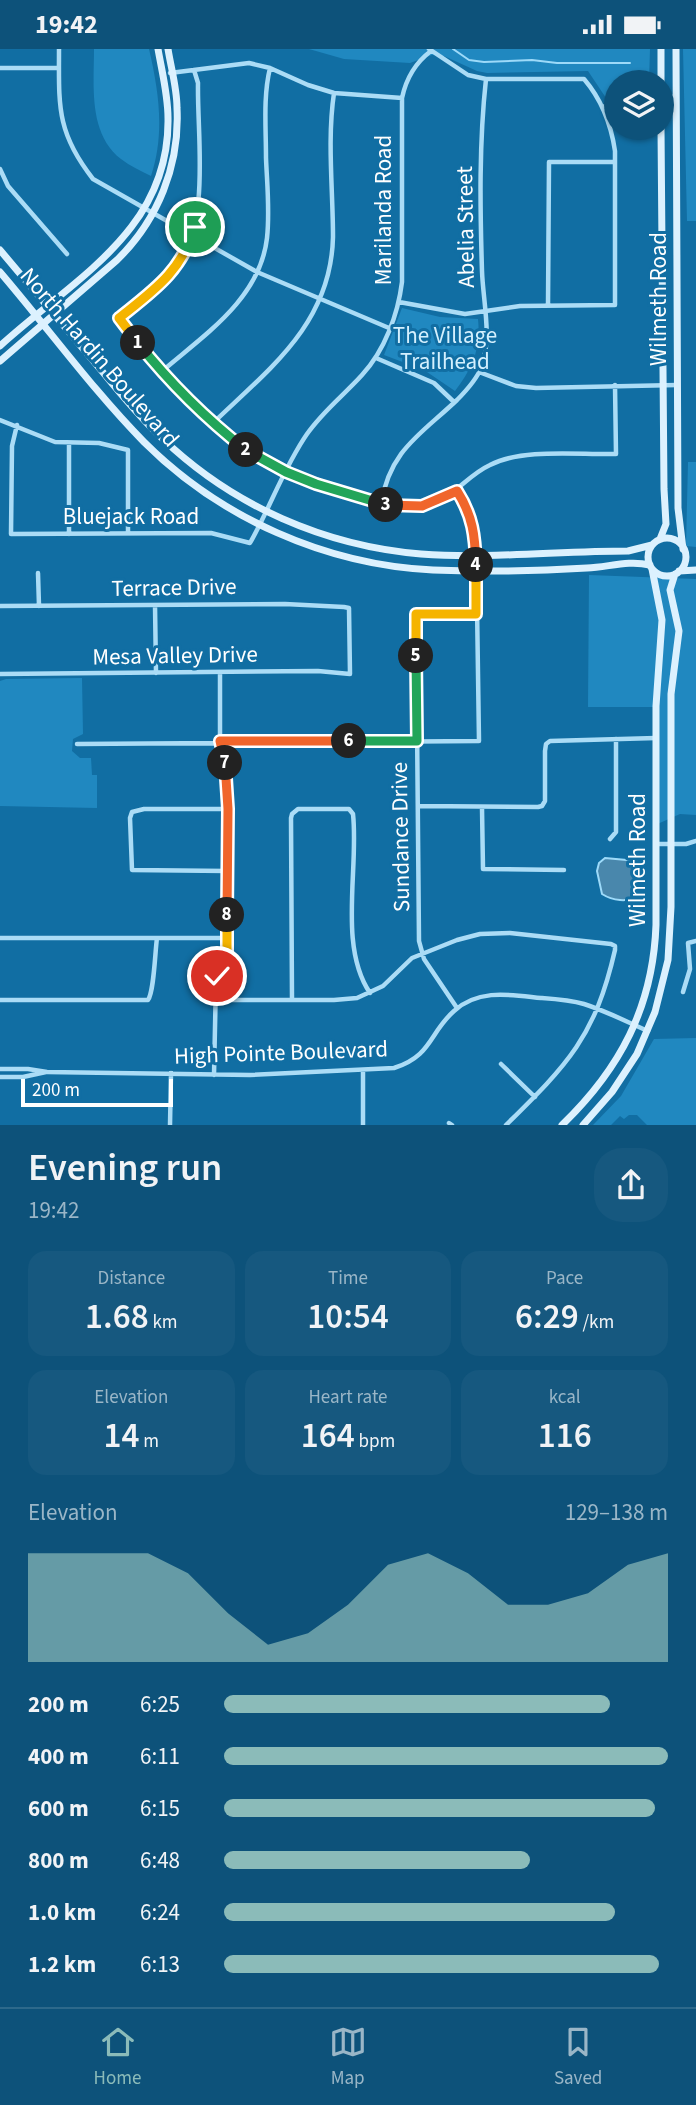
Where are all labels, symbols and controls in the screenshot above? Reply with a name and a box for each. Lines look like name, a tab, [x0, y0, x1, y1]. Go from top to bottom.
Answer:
text: 19:42	[35, 6, 98, 43]
map controls	[604, 70, 674, 140]
button: layers	[604, 70, 674, 140]
street label: Marilanda Road	[367, 135, 400, 285]
street label: Abelia Street	[448, 166, 483, 288]
pin	[165, 197, 225, 257]
icon: arrive	[176, 208, 214, 246]
street label: Wilmeth Road	[642, 232, 675, 366]
street label: North Hardin Boulevard	[12, 260, 187, 454]
park label: The Village Trailhead	[393, 319, 497, 378]
pin: 1	[120, 325, 156, 361]
text: 1	[132, 329, 143, 356]
pin: 2	[229, 433, 264, 467]
text: 2	[240, 436, 251, 463]
pin: 3	[368, 487, 404, 523]
text: 3	[380, 491, 391, 518]
street label: Bluejack Road	[63, 500, 199, 533]
pin: 4	[458, 547, 494, 583]
text: 4	[470, 551, 481, 578]
street label: Terrace Drive	[111, 570, 237, 605]
street label: Mesa Valley Drive	[92, 638, 258, 673]
pin: 5	[398, 639, 434, 673]
text: 5	[410, 642, 421, 669]
pin: 6	[332, 723, 366, 759]
text: 6	[343, 727, 354, 754]
pin: 7	[208, 745, 243, 781]
text: 7	[219, 749, 230, 776]
street label: Sundance Drive	[383, 762, 418, 912]
street label: Wilmeth Road	[621, 793, 654, 927]
pin: 8	[210, 897, 244, 933]
text: 8	[221, 901, 232, 928]
pin	[187, 946, 247, 1006]
icon: check	[198, 957, 236, 995]
street label: High Pointe Boulevard	[173, 1032, 389, 1073]
scale bar	[21, 1076, 173, 1108]
text: 200 m	[32, 1077, 80, 1104]
text: Evening run	[28, 1141, 222, 1195]
button: share	[594, 1148, 668, 1222]
text: 19:42	[28, 1194, 79, 1227]
text: Distance	[98, 1265, 165, 1292]
text: Time	[328, 1265, 368, 1292]
text: Pace	[546, 1265, 583, 1292]
text: 1.68	[85, 1292, 149, 1342]
text: 10:54	[307, 1292, 389, 1342]
text: 6:29	[515, 1292, 579, 1342]
text: km	[149, 1309, 178, 1336]
text: /km	[579, 1309, 614, 1336]
text: Elevation	[94, 1384, 168, 1411]
text: Heart rate	[308, 1384, 387, 1411]
text: kcal	[549, 1384, 581, 1411]
text: 14	[104, 1411, 140, 1461]
text: 164	[301, 1411, 355, 1461]
text: 116	[538, 1411, 592, 1461]
text: m	[140, 1428, 159, 1455]
text: bpm	[355, 1428, 395, 1455]
text: Elevation	[28, 1496, 118, 1529]
text: 129–138 m	[565, 1496, 668, 1529]
text: 200 m	[28, 1688, 89, 1721]
text: 6:25	[140, 1688, 180, 1721]
text: 400 m	[28, 1740, 89, 1773]
text: 6:11	[140, 1740, 180, 1773]
text: 600 m	[28, 1792, 89, 1825]
text: 6:15	[140, 1792, 180, 1825]
text: 800 m	[28, 1844, 89, 1877]
text: 6:48	[140, 1844, 180, 1877]
text: 1.0 km	[28, 1896, 96, 1929]
text: 6:24	[140, 1896, 180, 1929]
text: 1.2 km	[28, 1948, 96, 1981]
text: 6:13	[140, 1948, 180, 1981]
tab: Home	[94, 2023, 141, 2092]
tab: Map	[329, 2023, 367, 2092]
tab: Saved	[554, 2023, 602, 2092]

